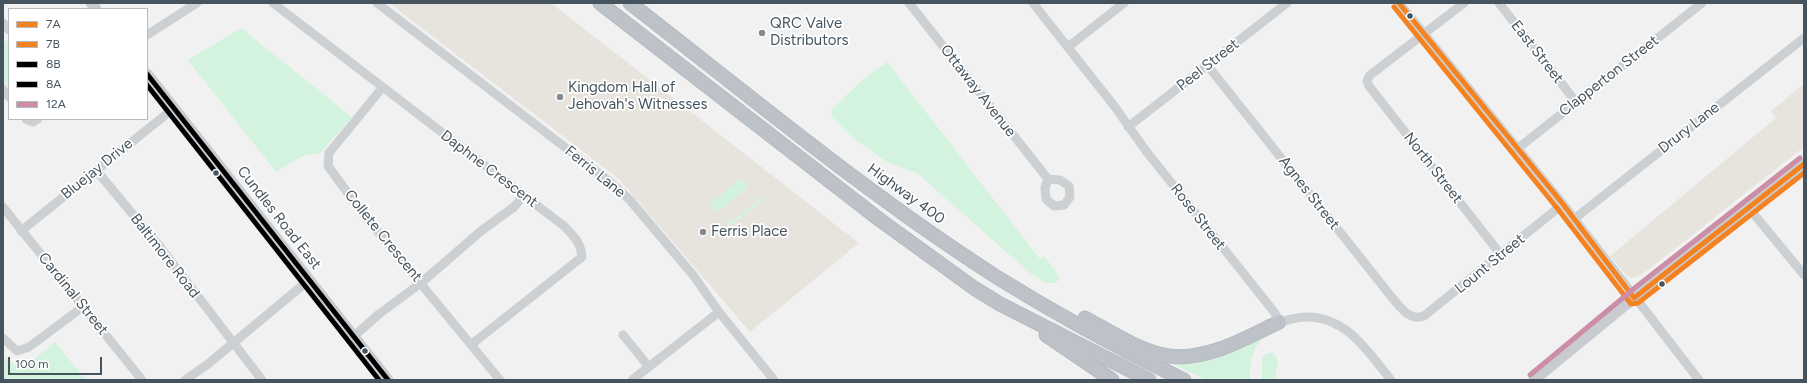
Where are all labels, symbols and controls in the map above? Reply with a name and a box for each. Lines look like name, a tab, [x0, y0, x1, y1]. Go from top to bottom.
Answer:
legend	[8, 8, 148, 120]
unlabelled marker	[1405, 11, 1415, 21]
place label: QRC Valve Distributors	[770, 15, 849, 50]
text: 7A	[46, 17, 61, 31]
street label: East Street	[1507, 17, 1567, 87]
marker: QRC Valve Distributors	[757, 28, 767, 38]
street label: Clapperton Street	[1556, 32, 1662, 120]
street label: Peel Street	[1173, 35, 1243, 95]
text: 7B	[46, 37, 60, 51]
street label: Ottaway Avenue	[936, 41, 1020, 141]
text: 8B	[46, 57, 61, 71]
text: 8A	[46, 77, 62, 91]
place label: Kingdom Hall of Jehovah's Witnesses	[568, 79, 707, 114]
marker: Kingdom Hall of Jehovah's Witnesses	[555, 92, 565, 102]
text: 12A	[46, 97, 66, 111]
street label: Drury Lane	[1655, 99, 1723, 157]
street label: Daphne Crescent	[437, 127, 541, 211]
street label: North Street	[1400, 129, 1466, 207]
street label: Bluejay Drive	[58, 135, 136, 203]
street label: Ferris Lane	[561, 142, 629, 202]
street label: Agnes Street	[1275, 153, 1343, 233]
street label: Highway 400	[864, 160, 948, 228]
street label: Cundles Road East	[233, 163, 325, 273]
unlabelled marker	[211, 168, 221, 178]
street label: Rose Street	[1167, 180, 1229, 254]
street label: Collete Crescent	[340, 186, 426, 286]
street label: Baltimore Road	[126, 210, 204, 302]
place label: Ferris Place	[711, 223, 788, 241]
marker: Ferris Place	[698, 227, 708, 237]
street label: Lount Street	[1451, 230, 1529, 298]
street label: Cardinal Street	[34, 249, 112, 339]
unlabelled marker	[1657, 279, 1667, 289]
unlabelled marker	[360, 346, 370, 356]
scale bar	[10, 349, 104, 375]
text: 100 m	[15, 357, 49, 371]

